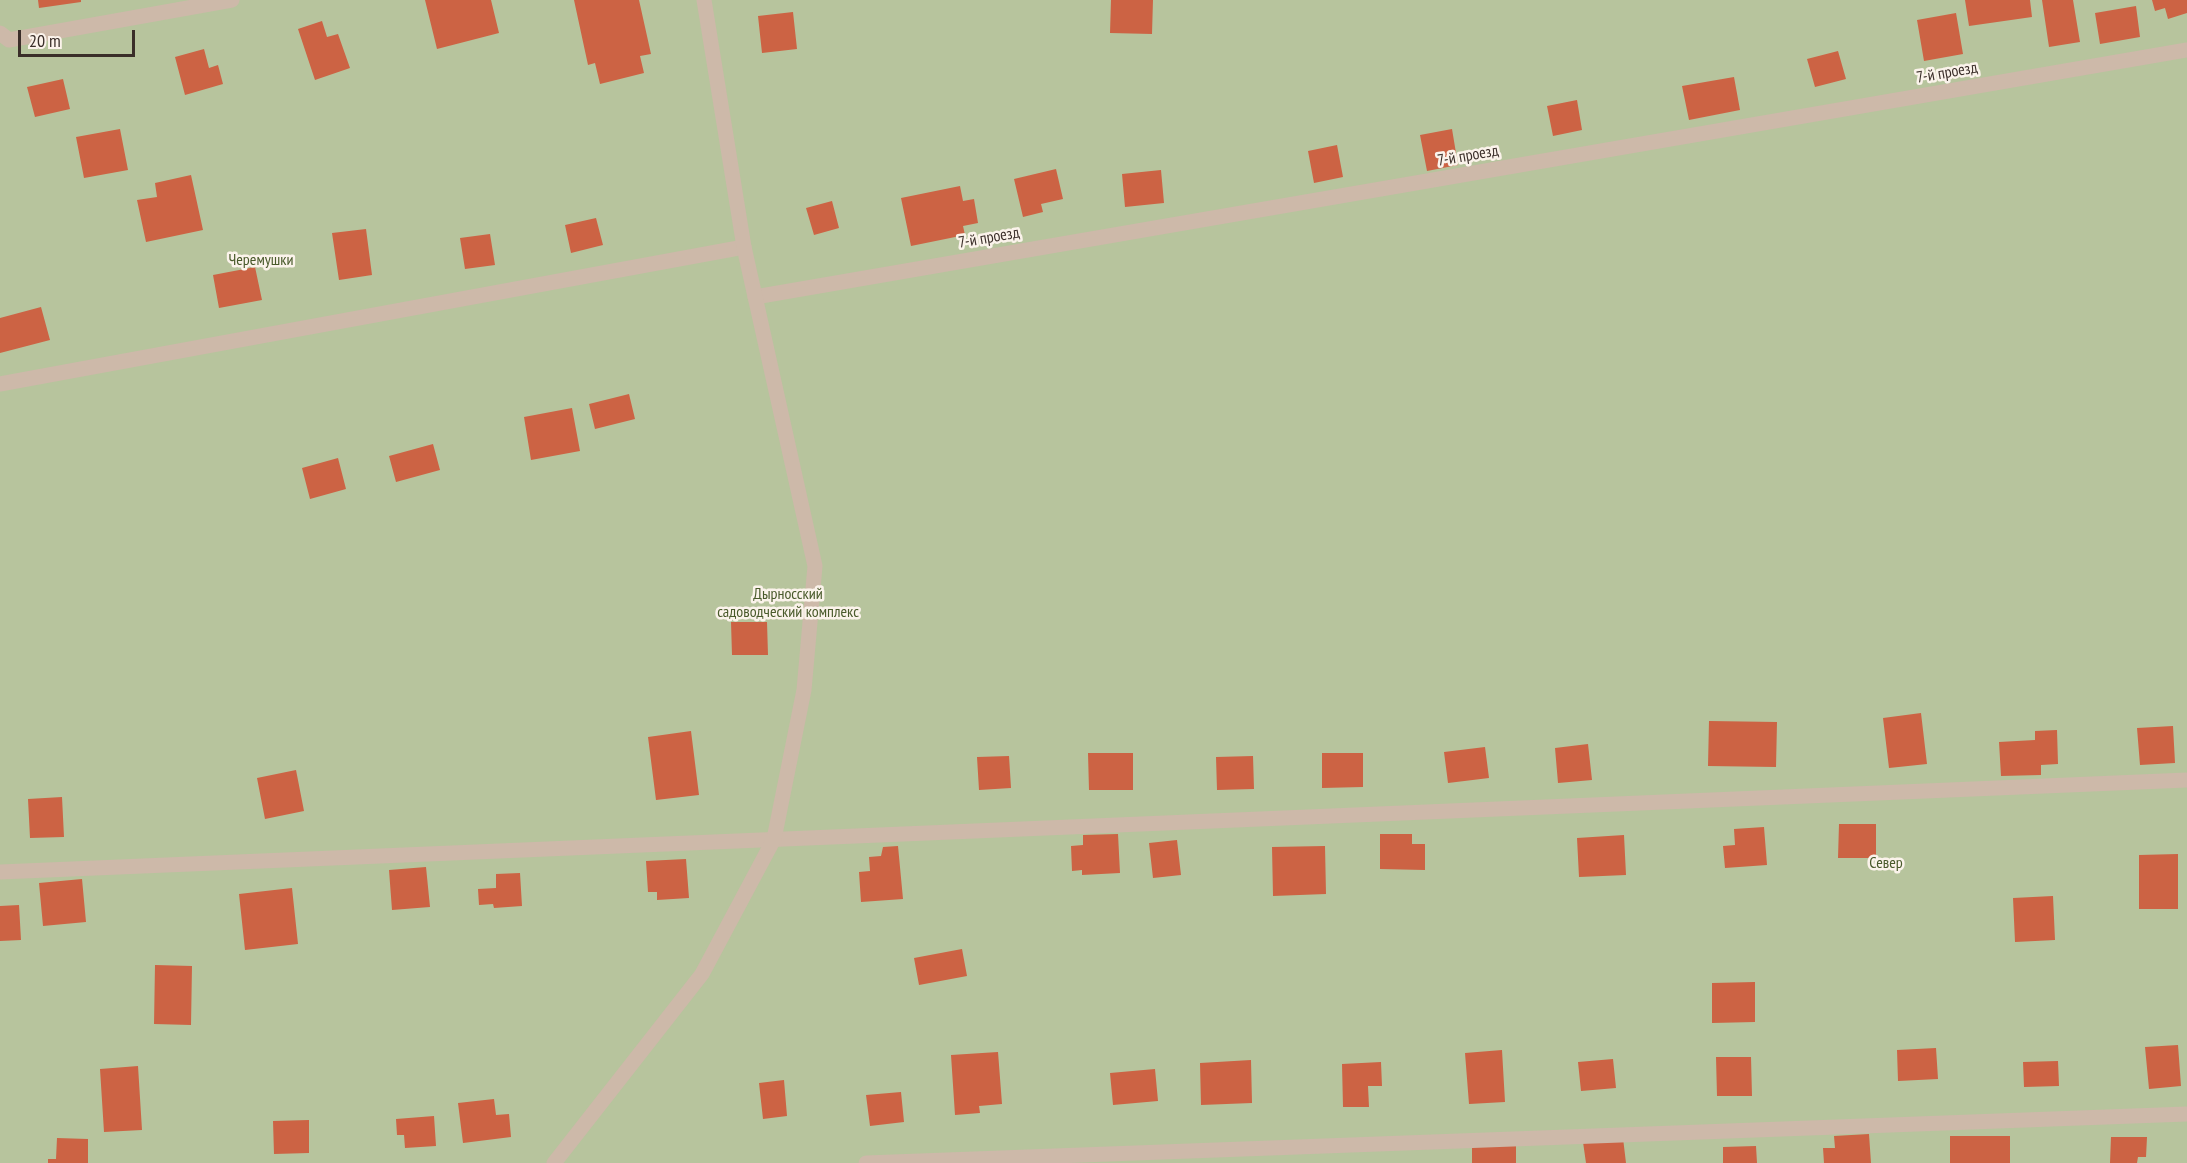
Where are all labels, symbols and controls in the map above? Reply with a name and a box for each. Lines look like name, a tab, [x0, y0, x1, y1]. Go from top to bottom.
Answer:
scale bar	[21, 18, 138, 56]
text: 20 m	[29, 29, 61, 52]
street label: 7-й проезд	[1915, 58, 1979, 88]
street label: 7-й проезд	[1436, 141, 1500, 171]
street label: 7-й проезд	[957, 223, 1021, 253]
park label: Черемушки	[228, 250, 294, 270]
park label: Дырносский садоводческий комплекс	[717, 584, 859, 622]
park label: Север	[1869, 853, 1903, 873]

